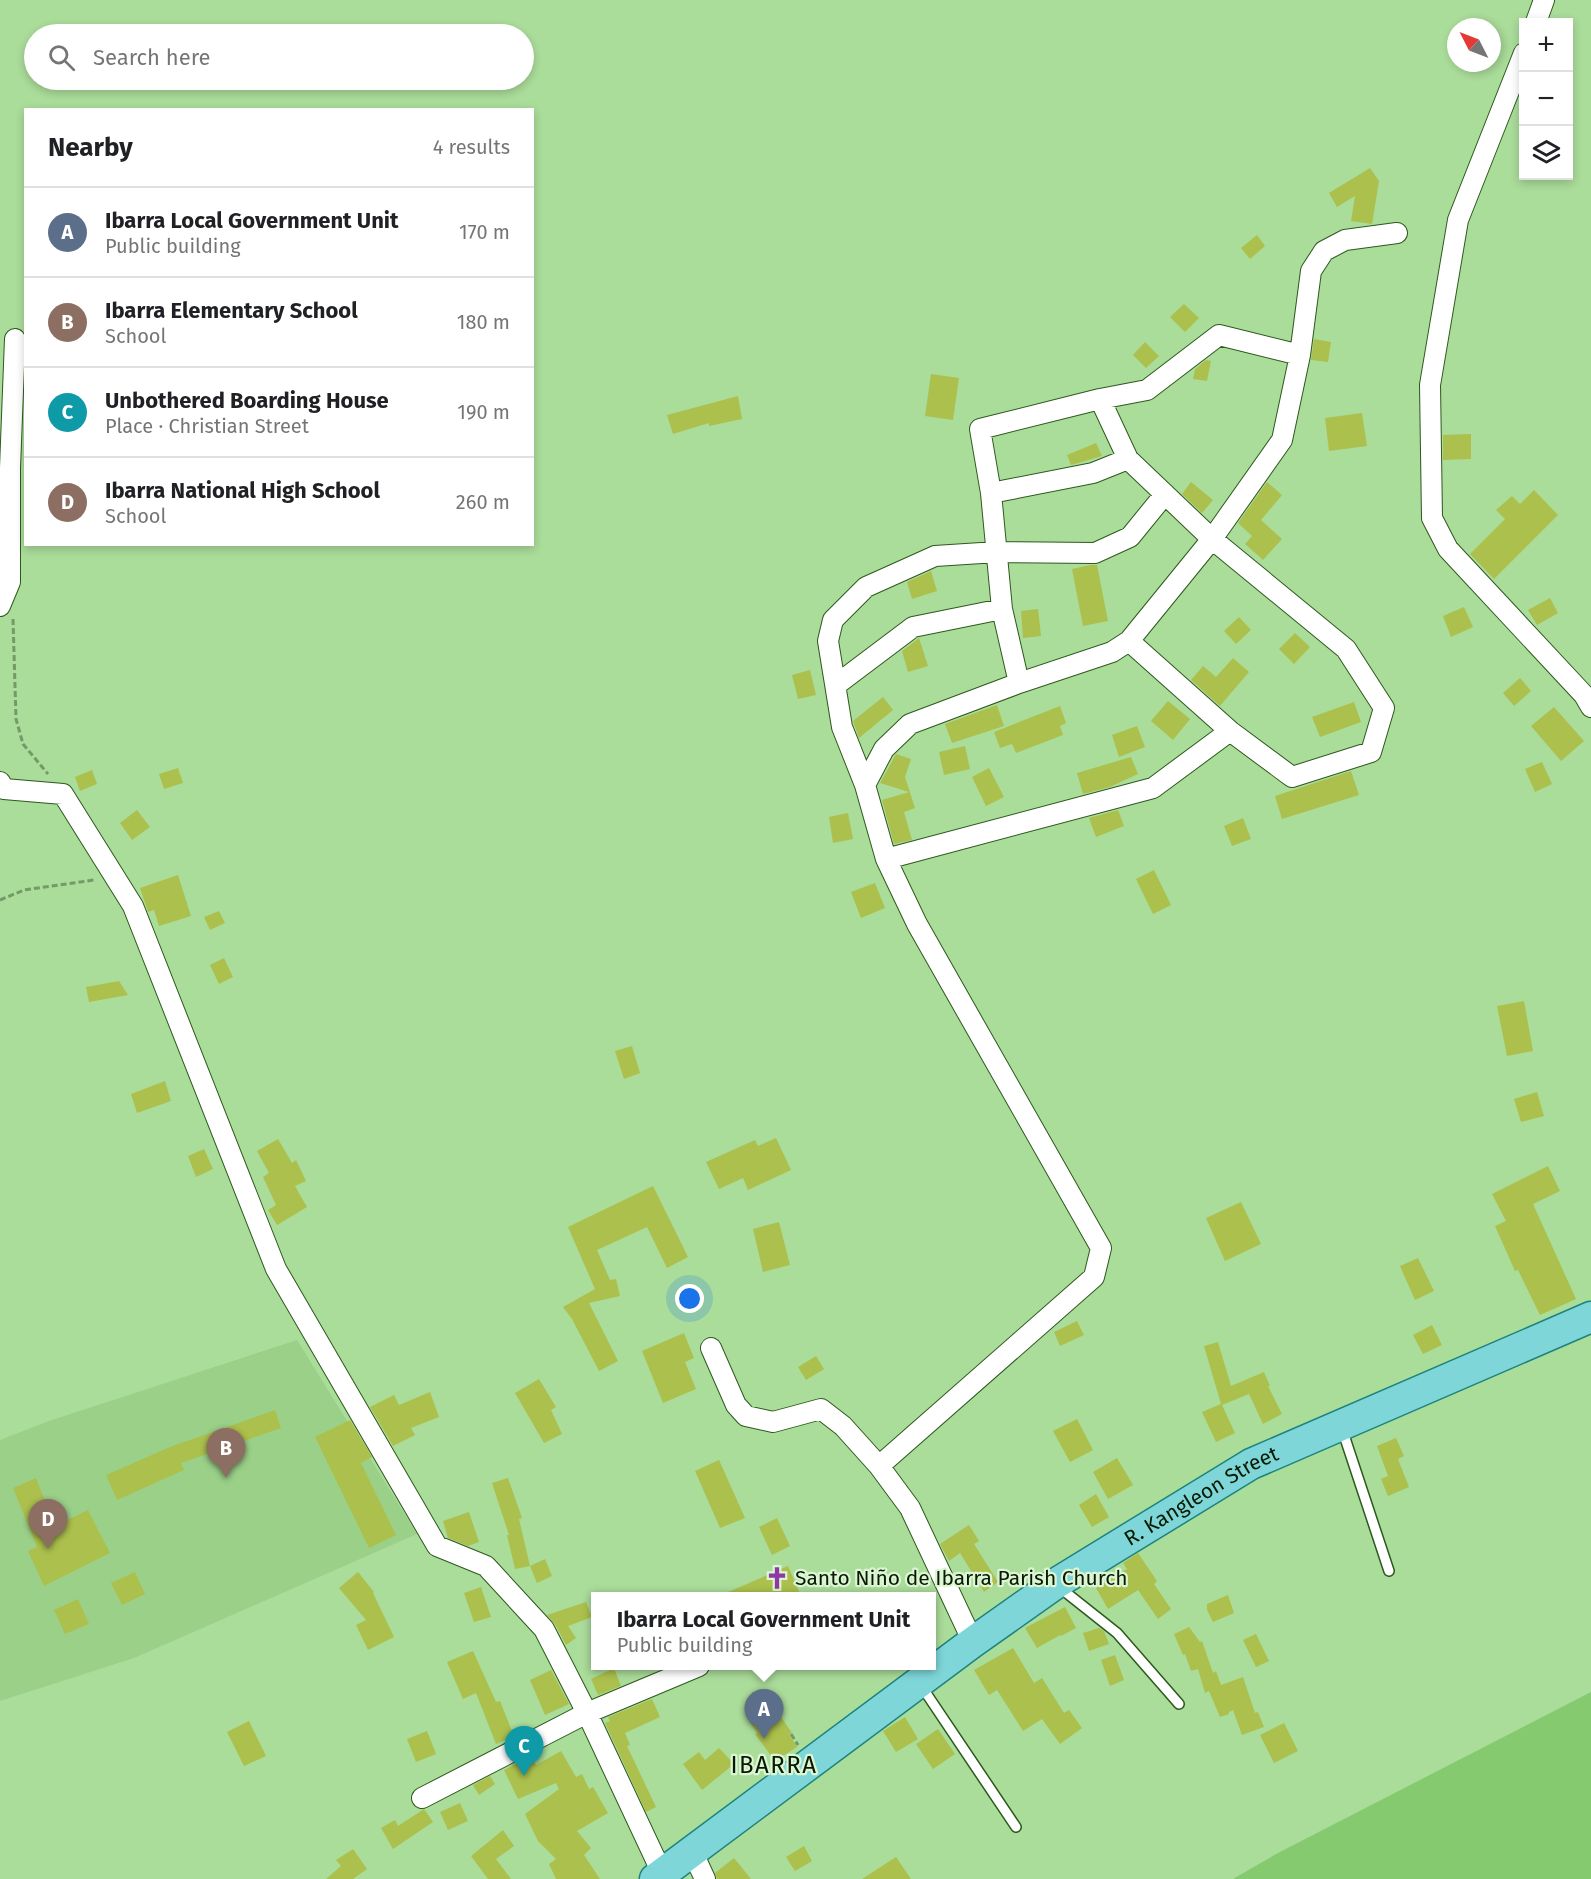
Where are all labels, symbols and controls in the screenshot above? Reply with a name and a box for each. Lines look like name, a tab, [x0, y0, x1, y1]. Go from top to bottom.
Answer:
north arrow	[1447, 18, 1501, 72]
map controls	[1519, 18, 1573, 180]
button: +	[1519, 18, 1573, 72]
search box	[24, 24, 534, 90]
icon: search	[45, 41, 78, 74]
text: Search here	[93, 44, 211, 71]
button: −	[1519, 72, 1573, 126]
button: layers	[1519, 126, 1573, 180]
text: Nearby	[48, 132, 133, 163]
text: 4 results	[433, 135, 510, 159]
text: Ibarra Local Government Unit	[105, 207, 399, 234]
text: A	[62, 220, 73, 244]
text: 170 m	[459, 220, 510, 244]
text: Public building	[105, 234, 241, 258]
text: Ibarra Elementary School	[105, 297, 358, 324]
text: B	[61, 310, 74, 334]
text: 180 m	[457, 310, 510, 334]
text: School	[105, 324, 166, 348]
text: Unbothered Boarding House	[105, 387, 389, 414]
text: C	[62, 400, 73, 424]
text: 190 m	[457, 400, 510, 424]
text: Place · Christian Street	[105, 414, 309, 438]
text: Ibarra National High School	[105, 477, 380, 504]
text: D	[61, 490, 74, 514]
text: 260 m	[456, 490, 510, 514]
text: School	[105, 504, 166, 528]
your location	[675, 1284, 704, 1313]
pin: B	[206, 1428, 246, 1478]
street label: R. Kangleon Street	[1119, 1441, 1283, 1551]
pin: D	[28, 1500, 68, 1549]
church icon: Santo Niño de Ibarra Parish Church	[764, 1565, 790, 1591]
place label: Santo Niño de Ibarra Parish Church	[795, 1565, 1128, 1591]
popup	[591, 1592, 936, 1670]
text: Ibarra Local Government Unit	[617, 1606, 910, 1633]
text: Public building	[617, 1633, 752, 1657]
pin: A	[744, 1690, 783, 1739]
pin: C	[504, 1726, 544, 1776]
district label: IBARRA	[730, 1751, 818, 1779]

